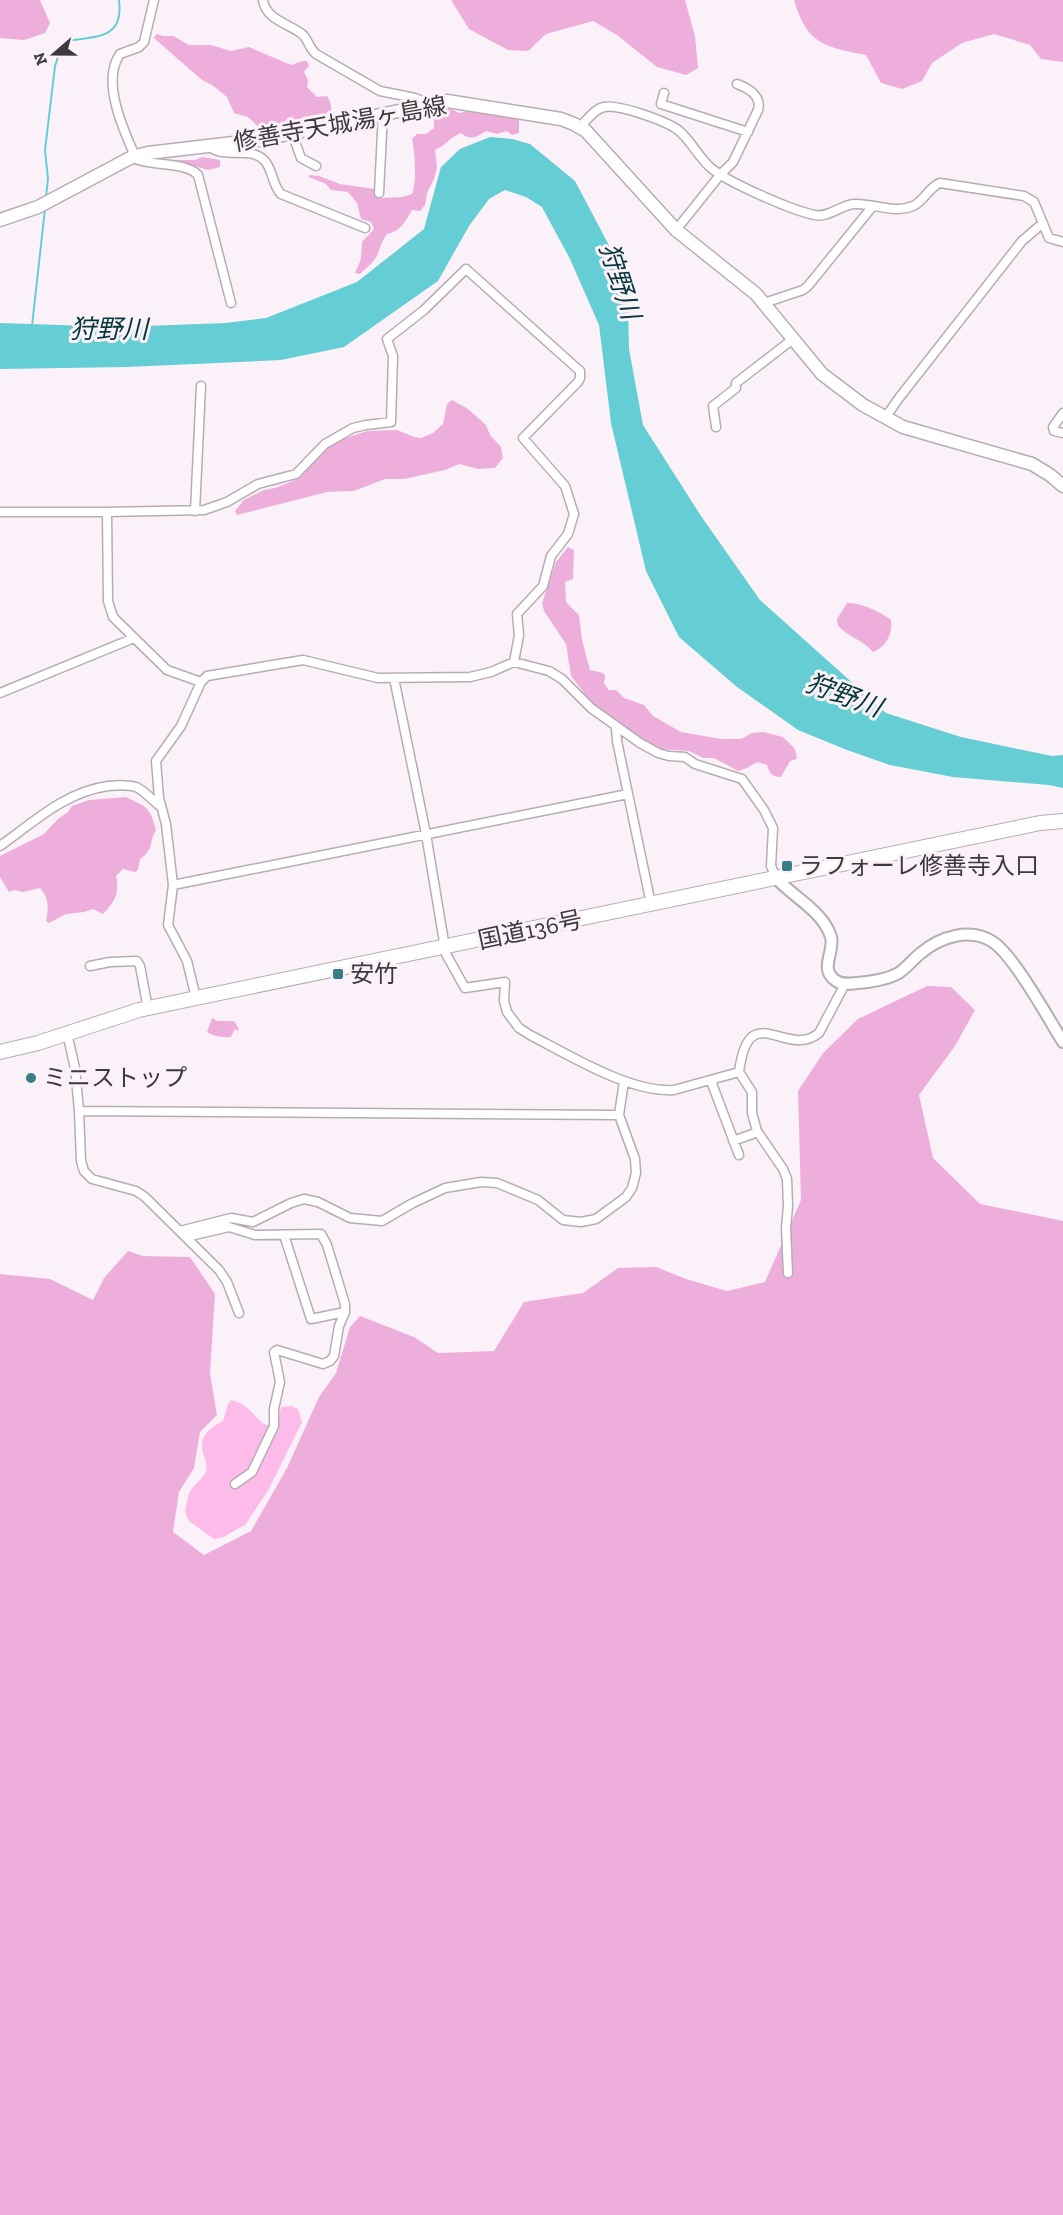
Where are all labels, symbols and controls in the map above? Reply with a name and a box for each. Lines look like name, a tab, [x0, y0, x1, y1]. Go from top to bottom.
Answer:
north arrow	[24, 24, 84, 84]
text: N	[29, 50, 51, 68]
street label: 修善寺天城湯ヶ島線	[231, 90, 449, 157]
water label: 狩野川	[593, 239, 648, 326]
water label: 狩野川	[70, 313, 151, 345]
water label: 狩野川	[802, 667, 889, 724]
place label: ラフォーレ修善寺入口	[799, 851, 1039, 880]
marker: ラフォーレ修善寺入口	[780, 859, 794, 873]
street label: 国道136号	[475, 904, 585, 955]
place label: 安竹	[350, 959, 398, 988]
marker: 安竹	[331, 967, 345, 981]
place label: ミニストップ	[43, 1063, 187, 1092]
marker: ミニストップ	[24, 1071, 38, 1085]

